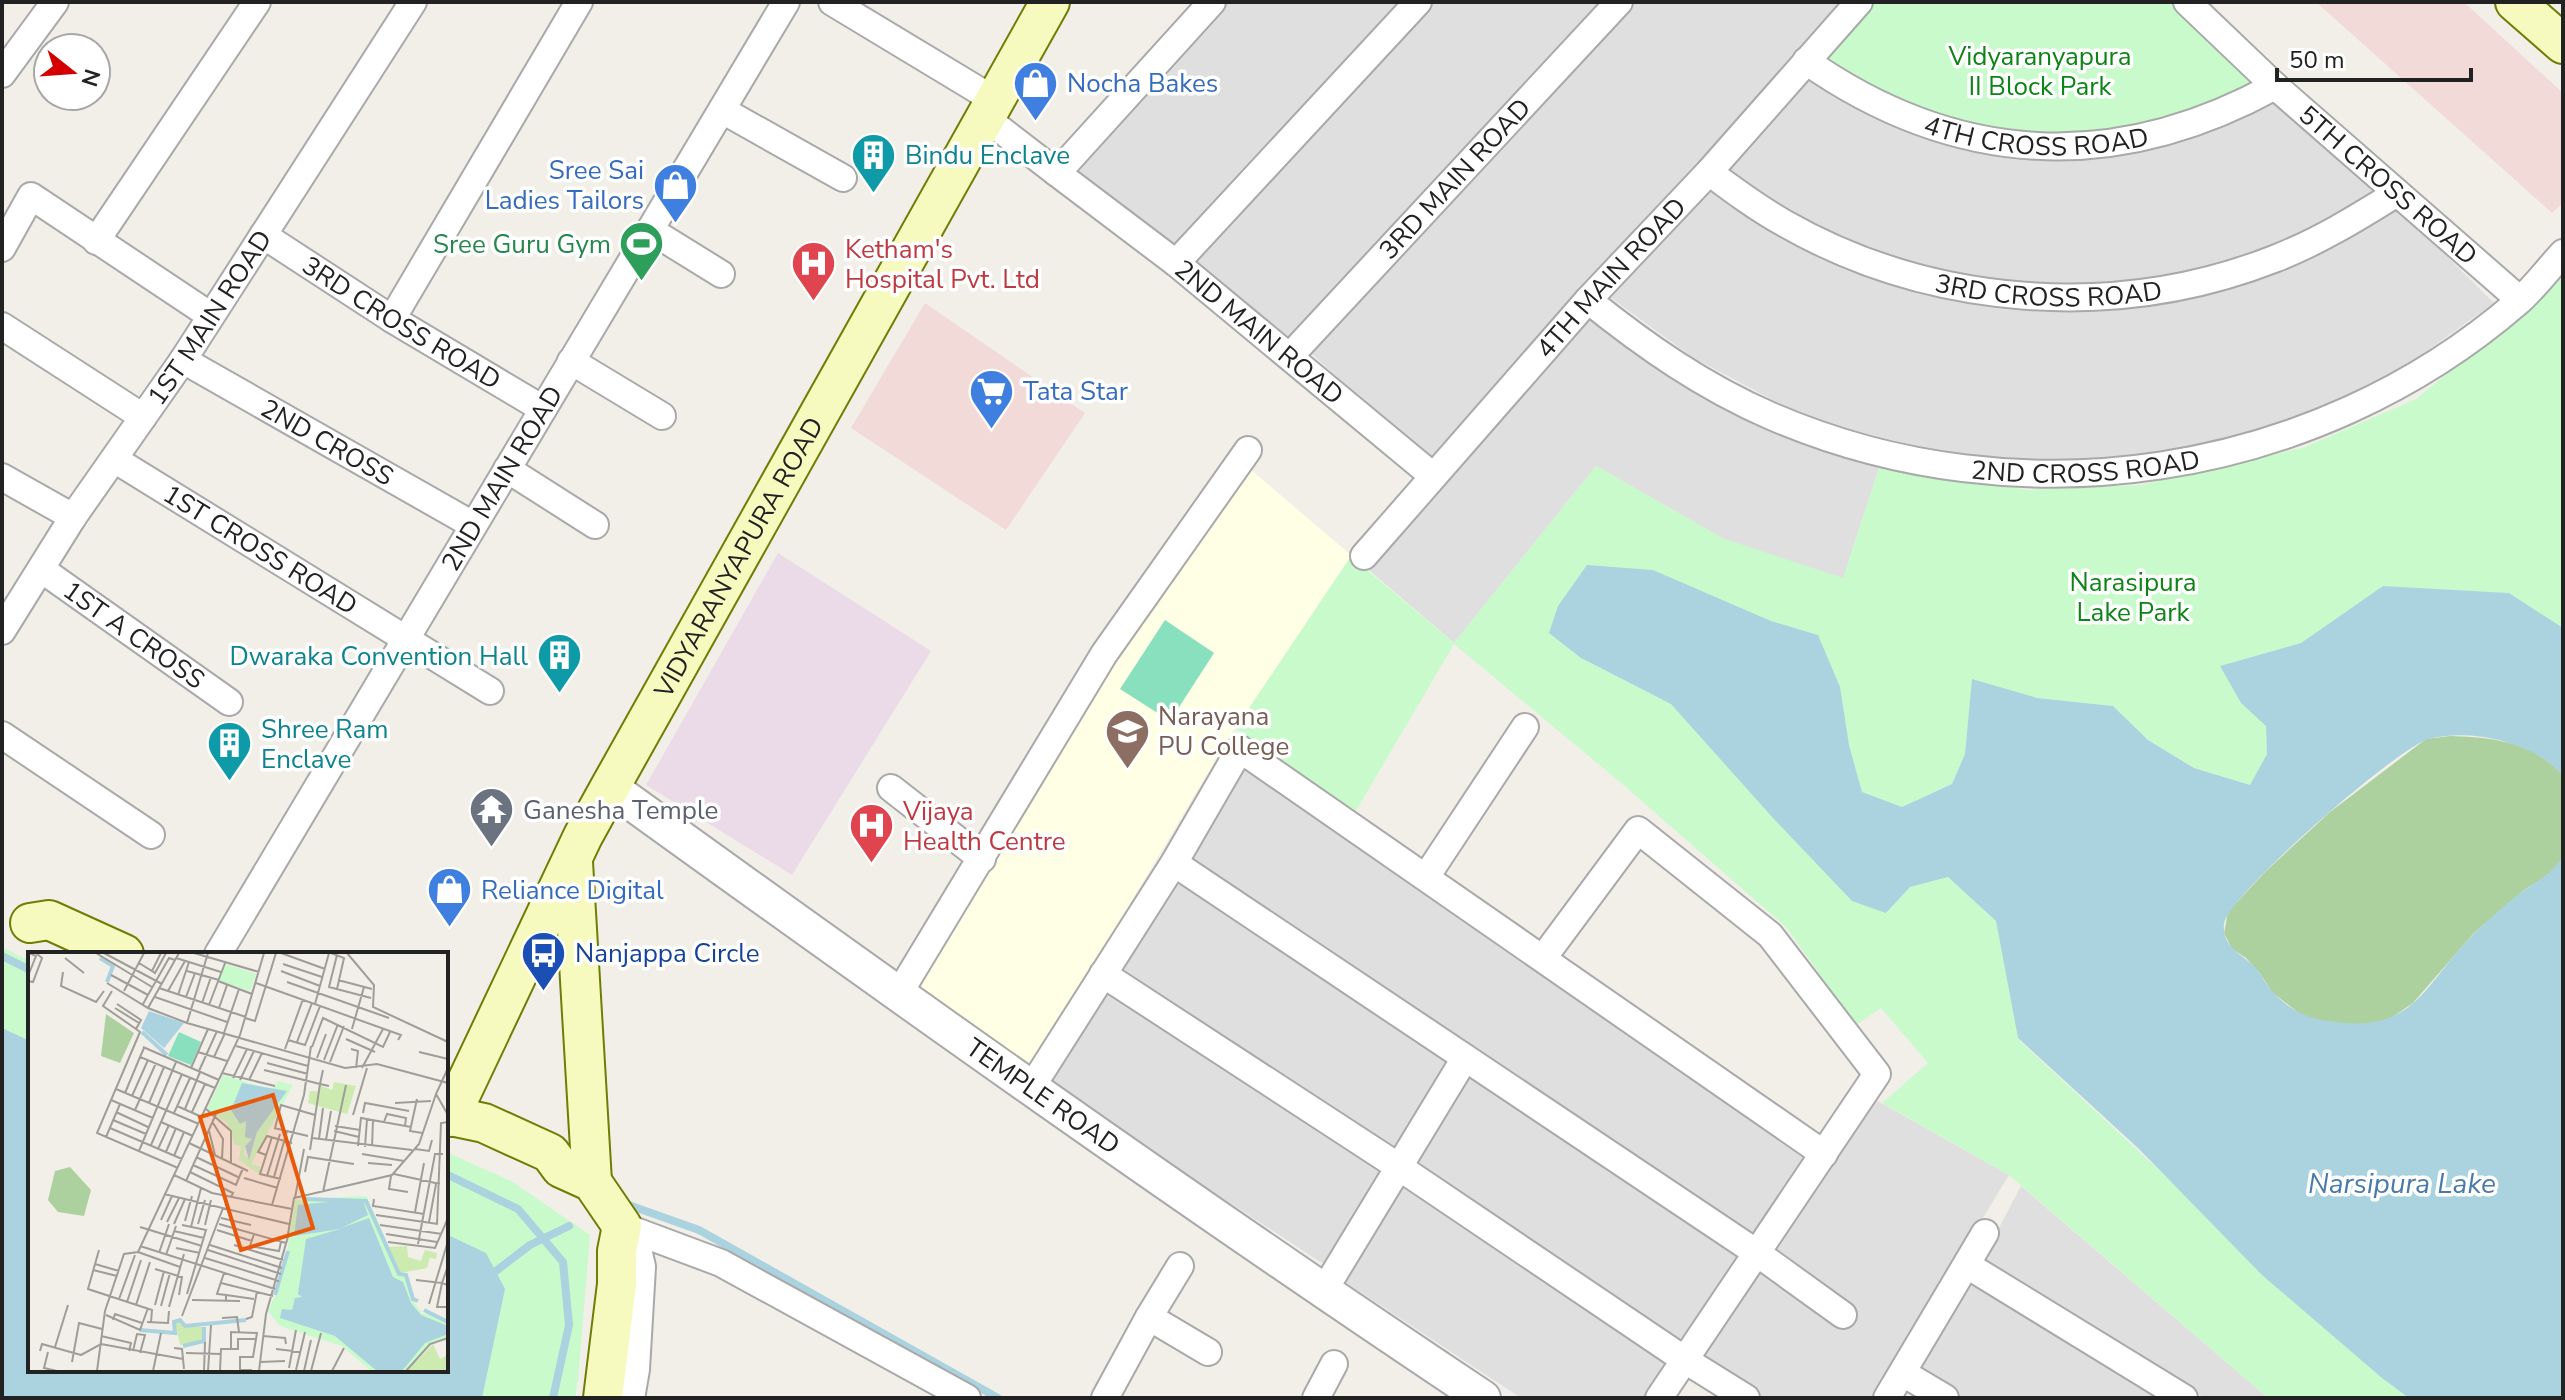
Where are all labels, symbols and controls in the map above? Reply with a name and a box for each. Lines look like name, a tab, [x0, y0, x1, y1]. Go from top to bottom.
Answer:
north arrow	[32, 32, 112, 112]
scale bar	[2277, 32, 2471, 82]
park label: Vidyaranyapura II Block Park	[1947, 39, 2132, 104]
text: 50 m	[2289, 44, 2345, 76]
shop icon: Nocha Bakes	[1012, 59, 1060, 122]
text: N	[73, 65, 107, 90]
place label: Nocha Bakes	[1067, 66, 1218, 101]
street label: 3RD MAIN ROAD	[1372, 91, 1539, 267]
street label: 5TH CROSS ROAD	[2291, 98, 2485, 273]
street label: 4TH CROSS ROAD	[1919, 107, 2152, 164]
building icon: Bindu Enclave	[850, 131, 898, 194]
place label: Bindu Enclave	[905, 138, 1070, 173]
place label: Sree Sai Ladies Tailors	[485, 153, 644, 218]
shop icon: Sree Sai Ladies Tailors	[651, 161, 699, 224]
street label: 4TH MAIN ROAD	[1528, 190, 1694, 366]
sports icon: Sree Guru Gym	[618, 220, 666, 283]
street label: 1ST MAIN ROAD	[140, 224, 280, 412]
place label: Sree Guru Gym	[433, 227, 611, 262]
place label: Ketham's Hospital Pvt. Ltd	[845, 232, 1040, 297]
hospital icon: Ketham's Hospital Pvt. Ltd	[790, 240, 838, 303]
street label: 3RD CROSS ROAD	[295, 248, 507, 398]
street label: 2ND MAIN ROAD	[1167, 252, 1351, 413]
street label: 3RD CROSS ROAD	[1932, 266, 2164, 315]
supermarket icon: Tata Star	[968, 367, 1016, 430]
place label: Tata Star	[1023, 374, 1129, 409]
street label: 2ND MAIN ROAD	[434, 379, 571, 578]
street label: 2ND CROSS	[254, 391, 400, 494]
street label: VIDYARANYAPURA ROAD	[646, 411, 832, 705]
street label: 2ND CROSS ROAD	[1969, 442, 2203, 492]
street label: 1ST CROSS ROAD	[156, 477, 364, 623]
park label: Narasipura Lake Park	[2069, 565, 2197, 630]
street label: 1ST A CROSS	[56, 573, 212, 697]
building icon: Dwaraka Convention Hall	[535, 632, 583, 695]
place label: Dwaraka Convention Hall	[230, 639, 528, 674]
place label: Narayana PU College	[1158, 699, 1289, 764]
school or university icon: Narayana PU College	[1103, 707, 1151, 770]
place label: Shree Ram Enclave	[261, 712, 389, 777]
building icon: Shree Ram Enclave	[206, 720, 254, 783]
temple icon: Ganesha Temple	[468, 786, 516, 849]
place label: Ganesha Temple	[523, 793, 718, 828]
place label: Vijaya Health Centre	[902, 794, 1066, 859]
hospital icon: Vijaya Health Centre	[848, 802, 896, 865]
shop icon: Reliance Digital	[426, 866, 474, 929]
place label: Reliance Digital	[481, 873, 664, 908]
bus stop icon: Nanjappa Circle	[520, 929, 568, 992]
place label: Nanjappa Circle	[575, 936, 760, 971]
inset map	[28, 952, 448, 1372]
street label: TEMPLE ROAD	[959, 1030, 1127, 1163]
water label: Narsipura Lake	[2308, 1165, 2496, 1203]

